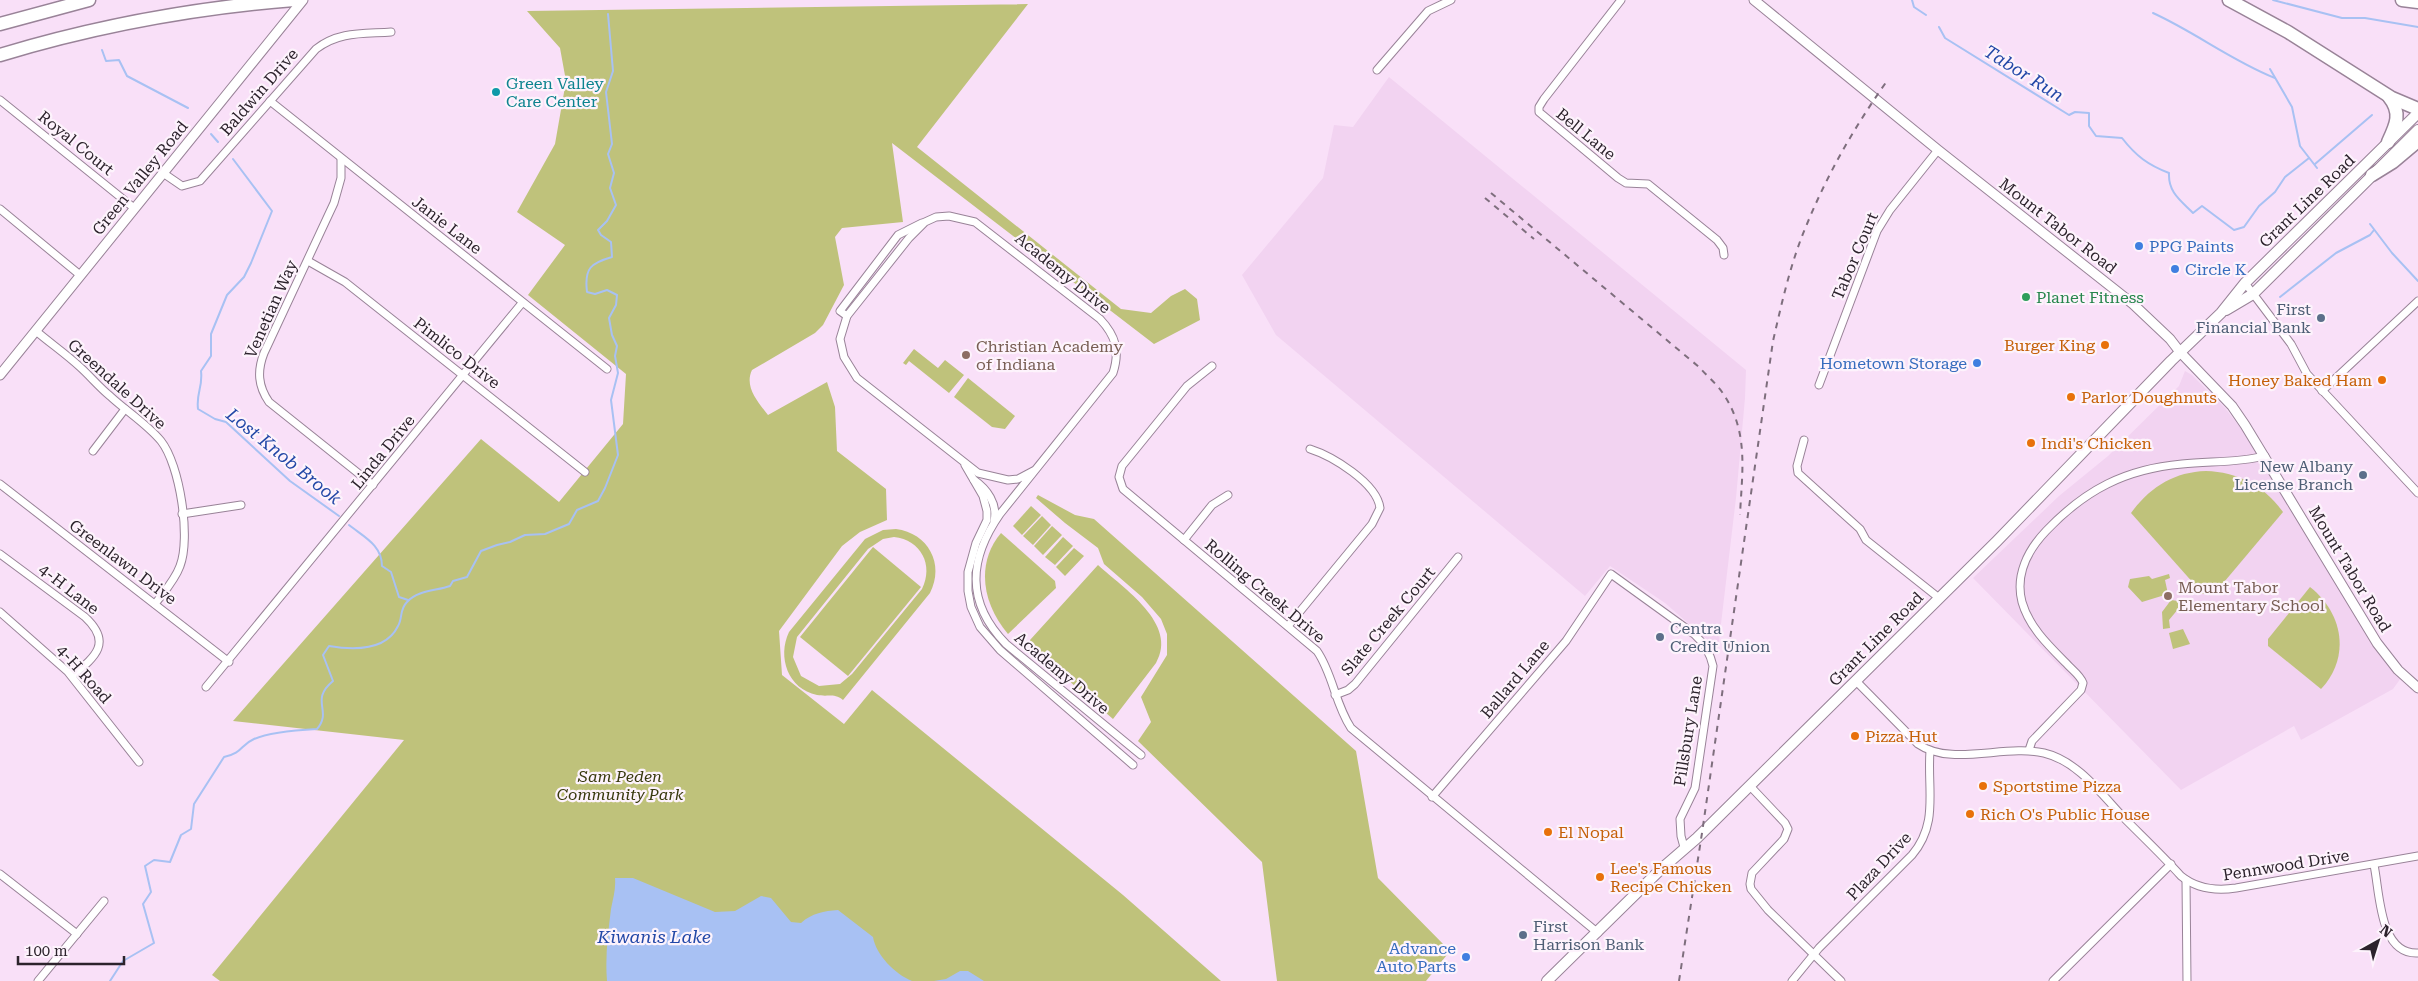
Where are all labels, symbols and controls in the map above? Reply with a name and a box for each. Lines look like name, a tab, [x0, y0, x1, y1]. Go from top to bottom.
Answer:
water label: Tabor Run	[1980, 40, 2068, 106]
street label: Baldwin Drive	[216, 44, 302, 139]
place label: Green Valley Care Center	[506, 74, 604, 111]
marker: Green Valley Care Center	[490, 86, 502, 98]
street label: Bell Lane	[1552, 104, 1620, 164]
street label: Royal Court	[35, 107, 117, 179]
street label: Green Valley Road	[88, 117, 192, 239]
street label: Grant Line Road	[2255, 151, 2359, 251]
street label: Mount Tabor Road	[1996, 174, 2120, 278]
street label: Janie Lane	[408, 192, 486, 258]
street label: Tabor Court	[1828, 209, 1882, 303]
street label: Academy Drive	[1011, 229, 1115, 317]
place label: PPG Paints	[2149, 237, 2234, 256]
marker: PPG Paints	[2133, 240, 2145, 252]
street label: Venetian Way	[241, 256, 301, 361]
place label: Circle K	[2185, 260, 2247, 279]
marker: Circle K	[2169, 263, 2181, 275]
place label: Planet Fitness	[2036, 288, 2144, 307]
marker: Planet Fitness	[2020, 291, 2032, 303]
place label: First Financial Bank	[2196, 300, 2311, 337]
marker: First Financial Bank	[2315, 312, 2327, 324]
street label: Pimlico Drive	[410, 313, 504, 393]
street label: Greendale Drive	[64, 335, 170, 433]
place label: Burger King	[2004, 336, 2096, 355]
place label: Christian Academy of Indiana	[976, 337, 1123, 374]
marker: Burger King	[2099, 339, 2111, 351]
marker: Christian Academy of Indiana	[960, 349, 972, 361]
place label: Hometown Storage	[1820, 354, 1967, 373]
marker: Hometown Storage	[1971, 357, 1983, 369]
place label: Honey Baked Ham	[2228, 371, 2372, 390]
marker: Honey Baked Ham	[2376, 374, 2388, 386]
place label: Parlor Doughnuts	[2081, 388, 2217, 407]
marker: Parlor Doughnuts	[2065, 391, 2077, 403]
water label: Lost Knob Brook	[222, 403, 346, 509]
street label: Linda Drive	[347, 411, 419, 493]
place label: Indi's Chicken	[2041, 434, 2152, 453]
marker: Indi's Chicken	[2025, 437, 2037, 449]
place label: New Albany License Branch	[2234, 457, 2354, 494]
marker: New Albany License Branch	[2357, 469, 2369, 481]
street label: Mount Tabor Road	[2305, 503, 2395, 635]
street label: Greenlawn Drive	[66, 515, 181, 609]
street label: Rolling Creek Drive	[1201, 535, 1329, 647]
street label: 4-H Lane	[35, 560, 103, 619]
street label: Slate Creek Court	[1337, 563, 1439, 679]
place label: Mount Tabor Elementary School	[2178, 578, 2325, 615]
street label: Grant Line Road	[1825, 588, 1927, 690]
marker: Mount Tabor Elementary School	[2162, 590, 2174, 602]
place label: Centra Credit Union	[1670, 619, 1770, 656]
street label: Academy Drive	[1011, 628, 1113, 718]
marker: Centra Credit Union	[1654, 631, 1666, 643]
street label: Ballard Lane	[1477, 636, 1553, 722]
street label: 4-H Road	[53, 641, 115, 707]
street label: Pillsbury Lane	[1670, 674, 1706, 788]
place label: Pizza Hut	[1865, 727, 1938, 746]
marker: Pizza Hut	[1849, 730, 1861, 742]
park label: Sam Peden Community Park	[557, 767, 684, 804]
place label: Sportstime Pizza	[1993, 777, 2122, 796]
marker: Sportstime Pizza	[1977, 780, 1989, 792]
place label: Rich O's Public House	[1980, 805, 2150, 824]
marker: Rich O's Public House	[1964, 808, 1976, 820]
place label: El Nopal	[1558, 823, 1624, 842]
marker: El Nopal	[1542, 826, 1554, 838]
street label: Plaza Drive	[1843, 828, 1915, 904]
street label: Pennwood Drive	[2221, 846, 2351, 884]
place label: Lee's Famous Recipe Chicken	[1610, 859, 1732, 896]
marker: Lee's Famous Recipe Chicken	[1594, 871, 1606, 883]
north arrow	[2353, 916, 2403, 966]
place label: First Harrison Bank	[1533, 917, 1644, 954]
text: N	[2377, 921, 2396, 941]
water label: Kiwanis Lake	[596, 926, 711, 947]
marker: First Harrison Bank	[1517, 929, 1529, 941]
scale bar	[18, 934, 124, 966]
place label: Advance Auto Parts	[1376, 939, 1456, 976]
text: 100 m	[25, 942, 68, 960]
marker: Advance Auto Parts	[1460, 951, 1472, 963]

